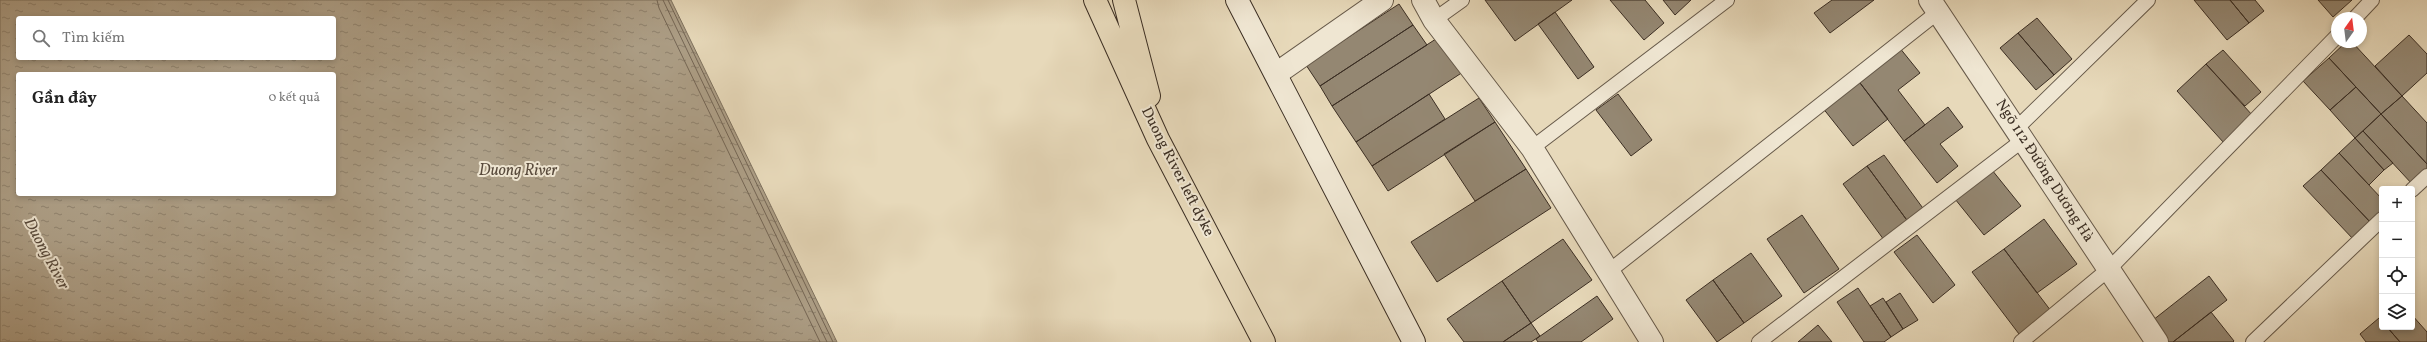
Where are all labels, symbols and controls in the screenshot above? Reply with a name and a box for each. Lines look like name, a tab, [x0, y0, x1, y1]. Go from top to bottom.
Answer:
north arrow	[2331, 12, 2367, 48]
search box	[16, 16, 336, 60]
icon: search	[30, 27, 52, 49]
text: Tìm kiếm	[62, 28, 125, 49]
text: Gần đây	[32, 87, 97, 110]
text: 0 kết quả	[268, 89, 320, 107]
street label: Ngõ 112 Đường Dương Hà	[1990, 95, 2098, 247]
street label: Duong River left dyke	[1135, 104, 1219, 240]
water label: Duong River	[479, 160, 558, 182]
map controls	[2379, 186, 2415, 330]
button: +	[2379, 186, 2415, 222]
water label: Duong River	[18, 214, 75, 295]
button: −	[2379, 222, 2415, 258]
button: locate	[2379, 258, 2415, 294]
button: layers	[2379, 294, 2415, 330]

